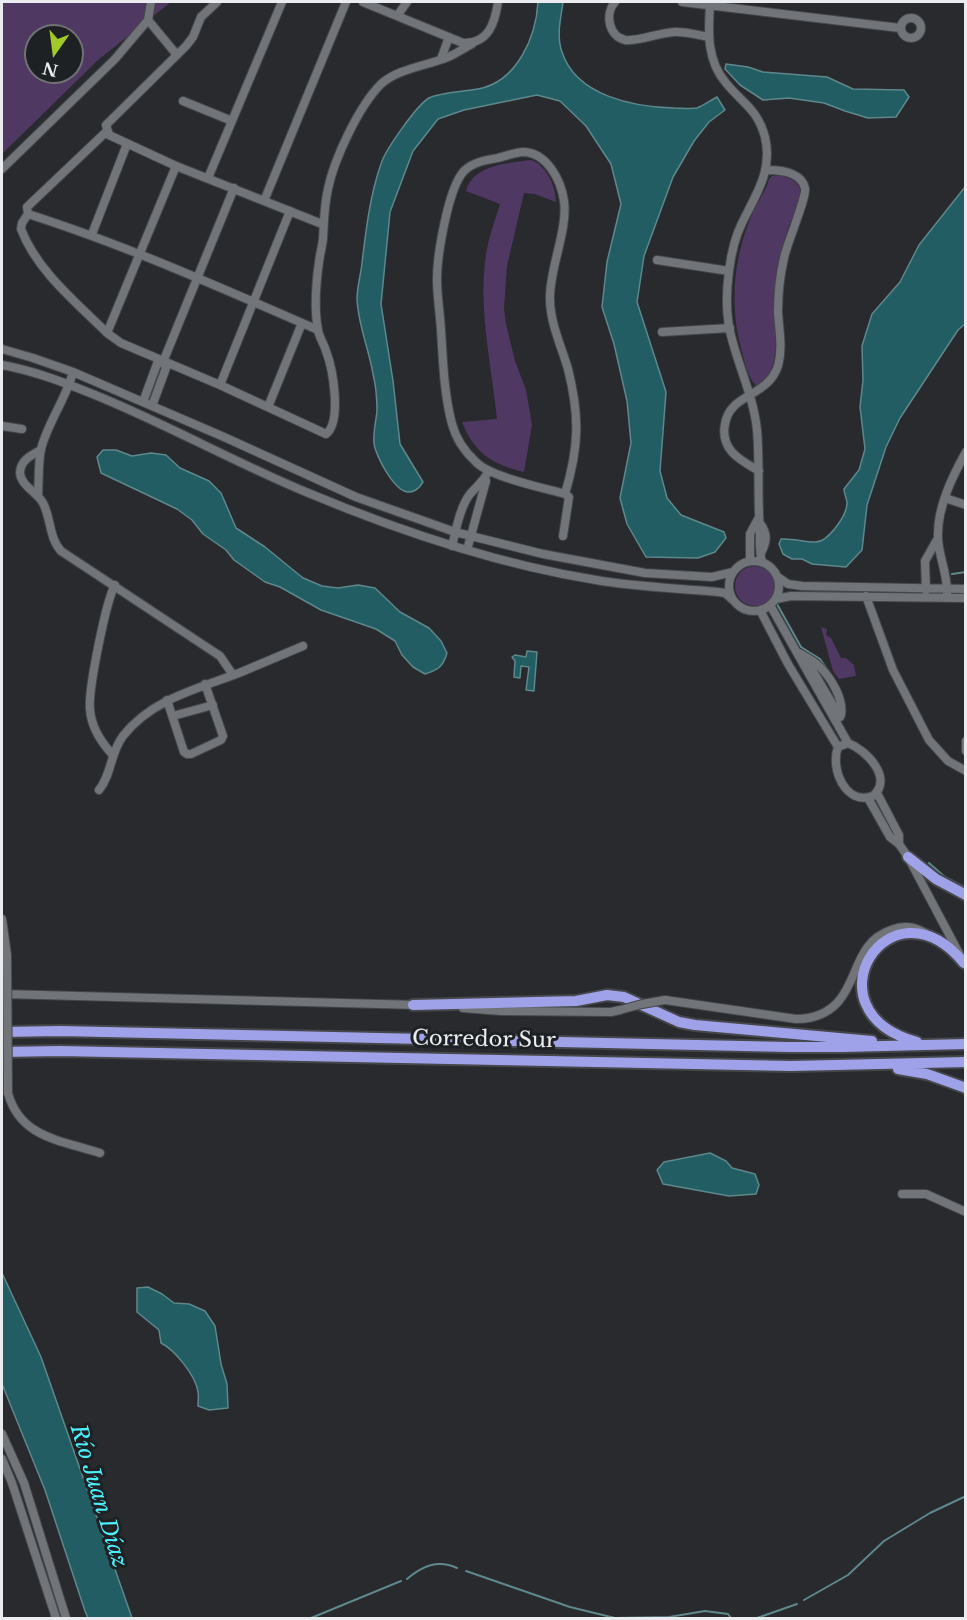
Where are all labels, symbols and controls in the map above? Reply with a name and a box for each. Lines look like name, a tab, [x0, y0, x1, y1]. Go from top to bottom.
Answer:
north arrow	[24, 24, 84, 84]
text: N	[40, 58, 60, 81]
street label: Corredor Sur	[412, 1026, 556, 1054]
water label: Río Juan Díaz	[64, 1421, 132, 1571]

